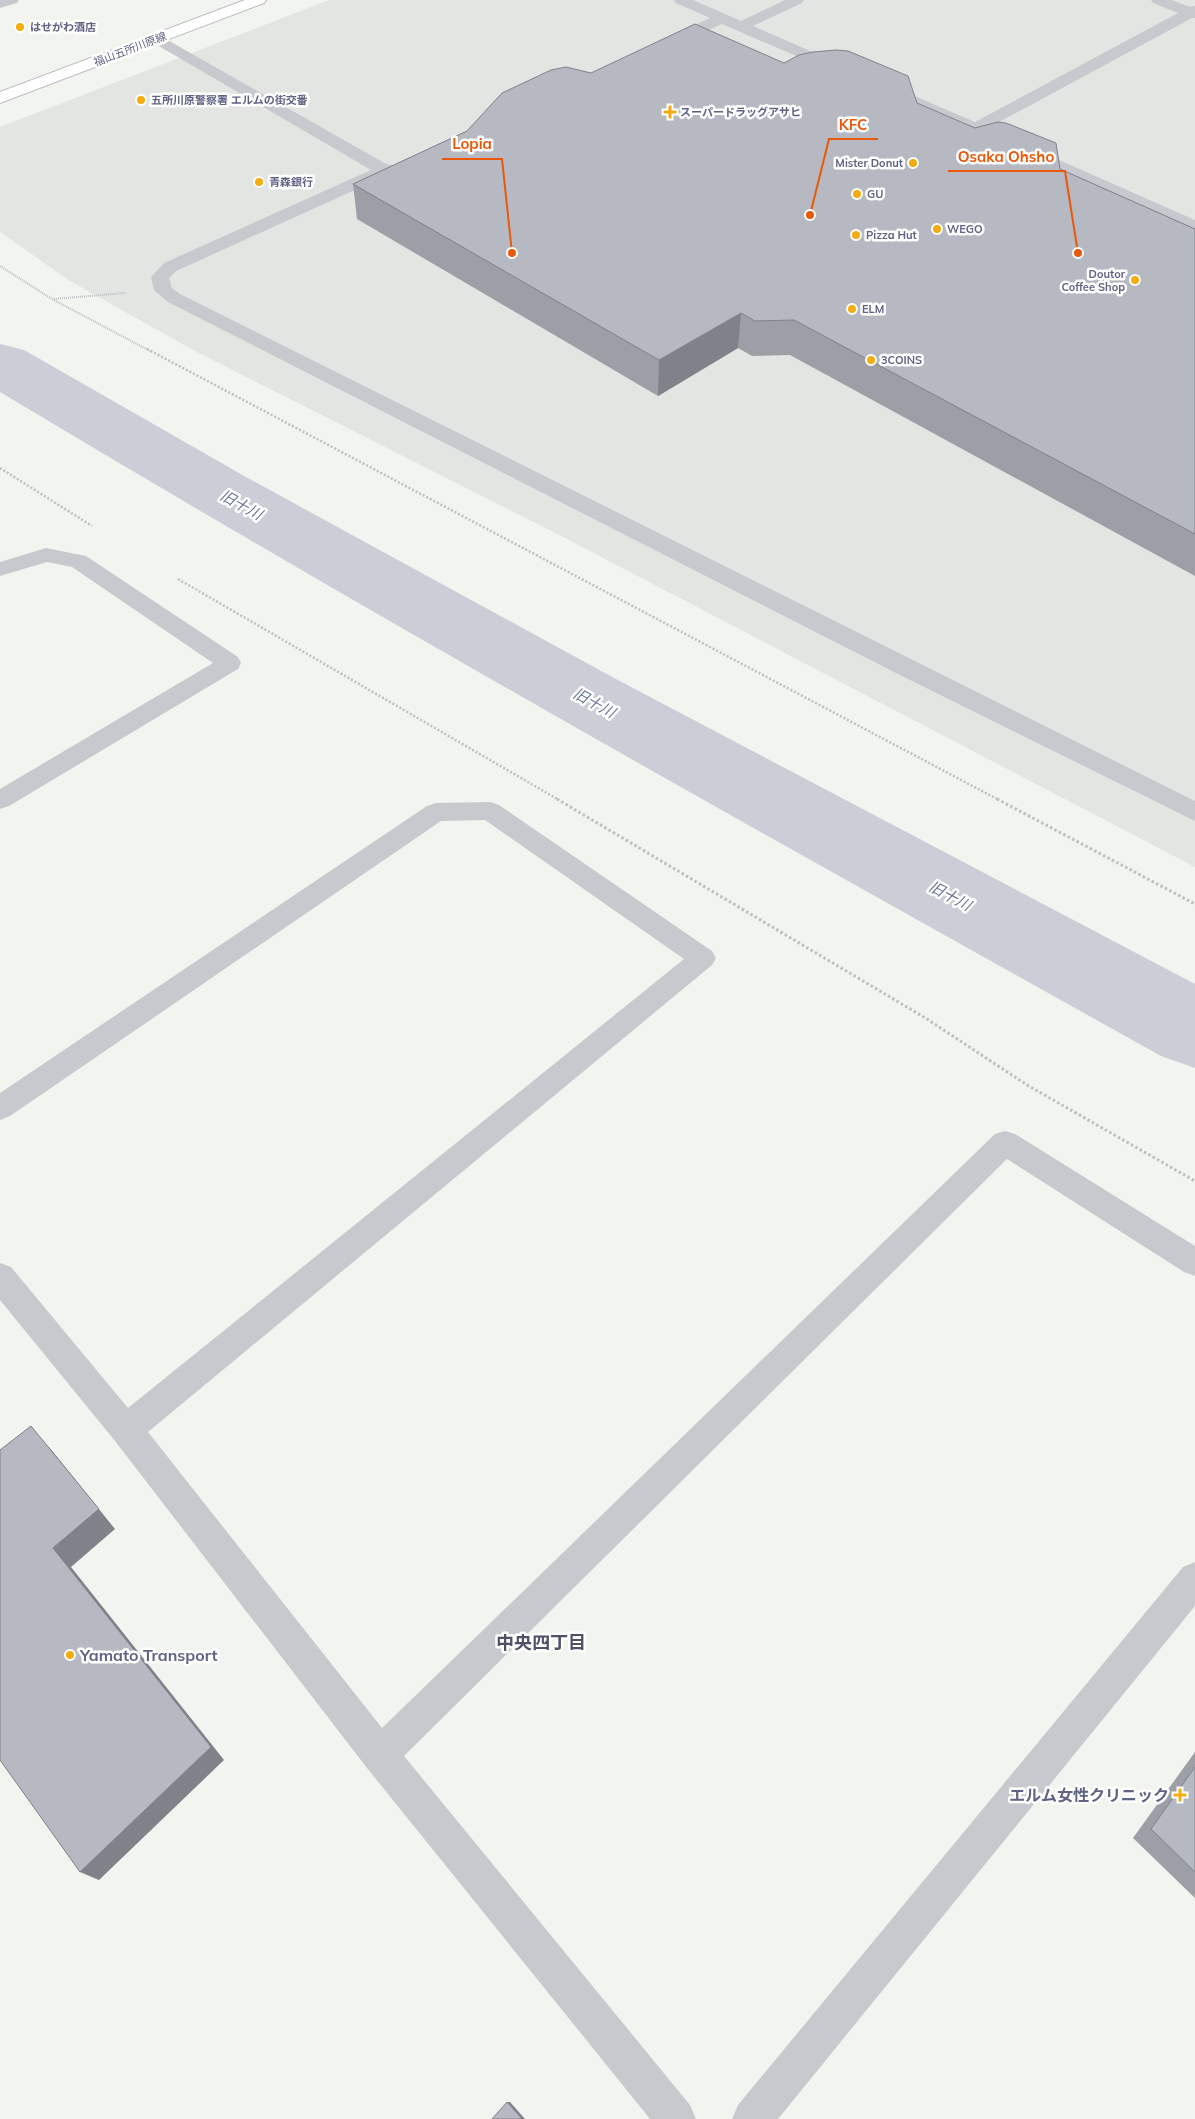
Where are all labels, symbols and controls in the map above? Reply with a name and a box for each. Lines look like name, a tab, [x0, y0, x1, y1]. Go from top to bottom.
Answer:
place label: はせがわ酒店	[30, 20, 96, 34]
marker: はせがわ酒店	[14, 21, 26, 33]
street label: 福山五所川原線	[92, 29, 168, 69]
place label: 五所川原警察署 エルムの街交番	[151, 93, 308, 107]
marker: 五所川原警察署 エルムの街交番	[135, 94, 147, 106]
place label: スーパードラッグアサヒ	[680, 105, 801, 119]
marker: スーパードラッグアサヒ	[664, 106, 676, 118]
callout: KFC	[829, 109, 878, 139]
text: KFC	[839, 115, 867, 134]
callout: Lopia	[442, 129, 502, 159]
text: Lopia	[452, 134, 492, 153]
callout: Osaka Ohsho	[948, 141, 1065, 171]
text: Osaka Ohsho	[958, 147, 1054, 166]
place label: Mister Donut	[835, 156, 903, 170]
marker: Mister Donut	[907, 157, 919, 169]
place label: 青森銀行	[269, 175, 313, 189]
marker: 青森銀行	[253, 176, 265, 188]
place label: GU	[867, 187, 883, 201]
marker: GU	[851, 188, 863, 200]
place label: WEGO	[947, 222, 983, 236]
marker: WEGO	[931, 223, 943, 235]
place label: Pizza Hut	[866, 228, 917, 242]
marker: Pizza Hut	[850, 229, 862, 241]
place label: Doutor Coffee Shop	[1062, 267, 1126, 294]
marker: Doutor Coffee Shop	[1129, 274, 1141, 286]
place label: ELM	[862, 302, 884, 316]
marker: ELM	[846, 303, 858, 315]
place label: 3COINS	[881, 353, 922, 367]
marker: 3COINS	[865, 354, 877, 366]
water label: 旧十川	[217, 485, 267, 525]
water label: 旧十川	[570, 683, 620, 723]
water label: 旧十川	[926, 877, 976, 915]
district label: 中央四丁目	[496, 1631, 586, 1654]
place label: Yamato Transport	[79, 1645, 218, 1665]
marker: Yamato Transport	[64, 1649, 76, 1661]
place label: エルム女性クリニック	[1009, 1785, 1169, 1805]
marker: エルム女性クリニック	[1173, 1788, 1187, 1802]

